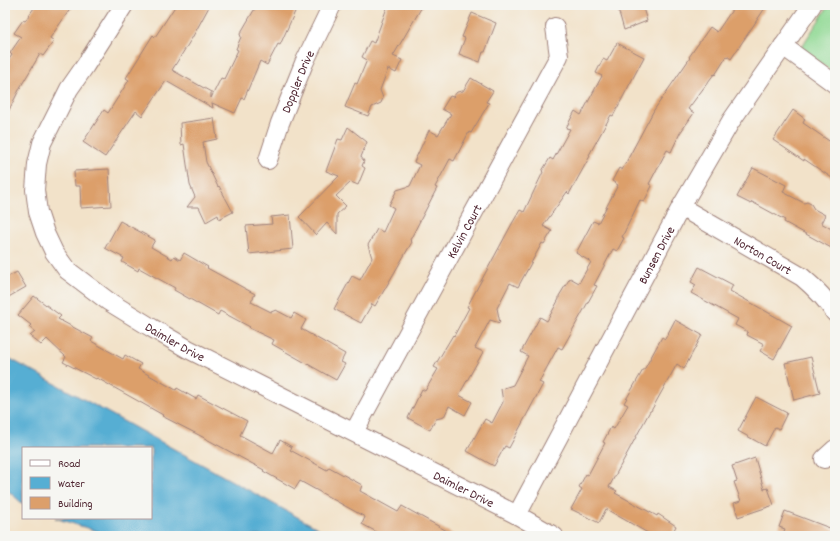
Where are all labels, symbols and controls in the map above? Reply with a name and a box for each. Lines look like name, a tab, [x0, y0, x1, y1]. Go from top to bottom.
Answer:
street label: Doppler Drive	[278, 47, 321, 116]
street label: Kelvin Court	[443, 201, 488, 263]
street label: Bunsen Drive	[635, 223, 681, 288]
street label: Norton Court	[729, 232, 795, 281]
street label: Daimler Drive	[141, 319, 208, 368]
legend	[22, 447, 152, 519]
text: Road	[58, 456, 80, 473]
street label: Daimler Drive	[429, 467, 497, 514]
text: Water	[58, 476, 85, 493]
text: Building	[58, 496, 93, 513]

